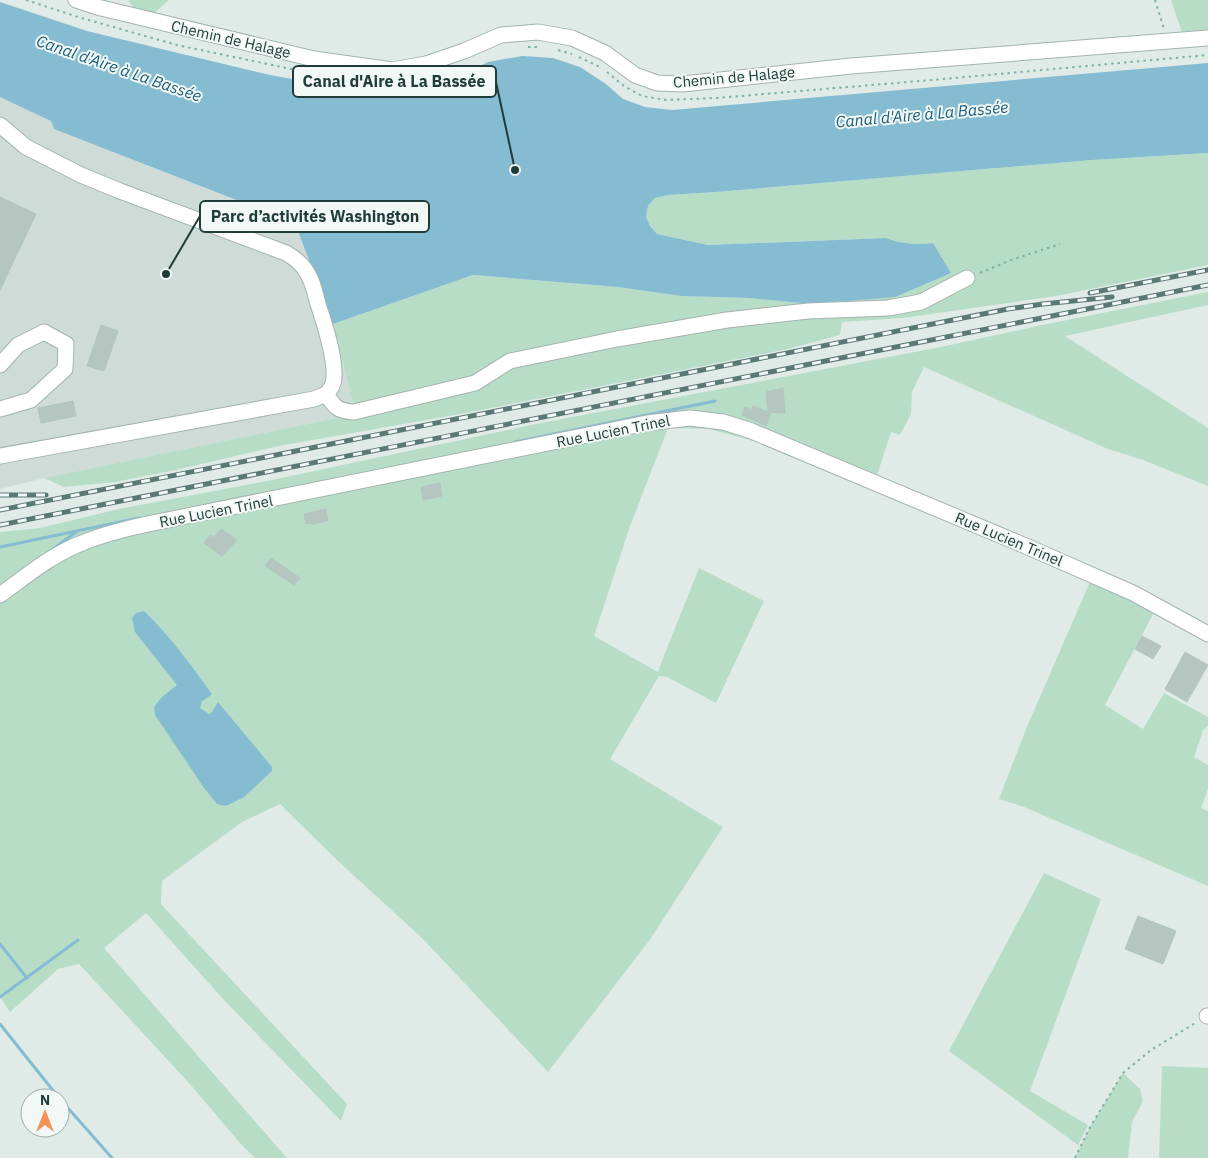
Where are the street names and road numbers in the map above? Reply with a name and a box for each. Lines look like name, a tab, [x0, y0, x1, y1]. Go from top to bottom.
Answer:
street label: Chemin de Halage	[169, 16, 293, 62]
street label: Chemin de Halage	[672, 62, 796, 92]
street label: Rue Lucien Trinel	[555, 411, 671, 451]
street label: Rue Lucien Trinel	[158, 491, 274, 531]
street label: Rue Lucien Trinel	[952, 508, 1066, 570]

